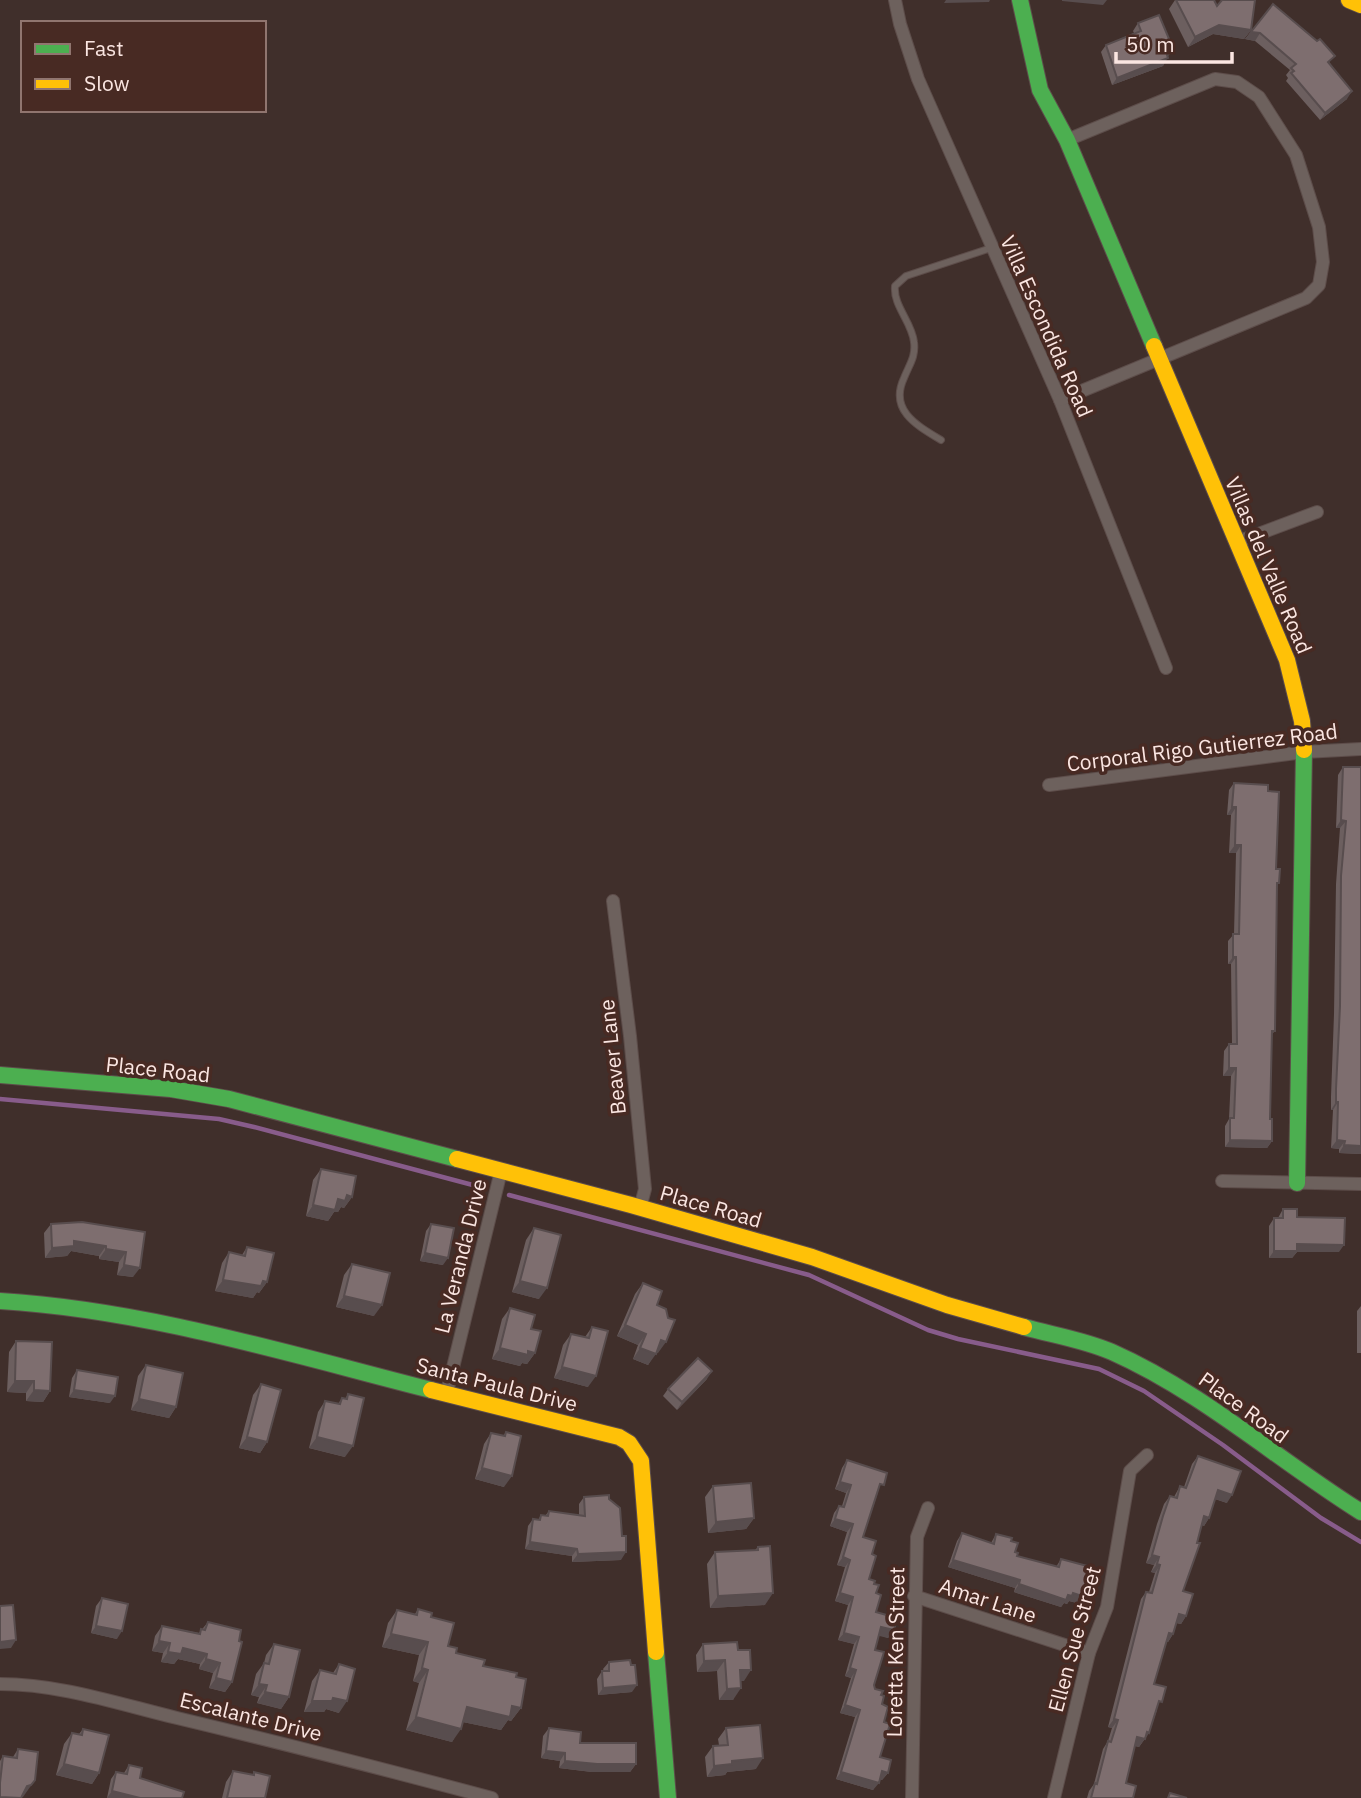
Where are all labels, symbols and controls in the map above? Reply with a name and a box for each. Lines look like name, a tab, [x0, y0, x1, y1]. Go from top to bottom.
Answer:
legend	[21, 21, 266, 112]
scale bar	[1116, 21, 1232, 65]
text: 50 m	[1126, 30, 1175, 58]
text: Fast	[84, 34, 124, 62]
text: Slow	[84, 69, 130, 97]
street label: Villa Escondida Road	[994, 231, 1100, 421]
street label: Villas del Valle Road	[1219, 472, 1319, 658]
street label: Corporal Rigo Gutierrez Road	[1065, 716, 1339, 778]
street label: Beaver Lane	[592, 998, 632, 1116]
street label: Place Road	[104, 1050, 212, 1088]
street label: La Veranda Drive	[427, 1176, 493, 1336]
street label: Place Road	[657, 1178, 765, 1234]
street label: Santa Paula Drive	[413, 1350, 581, 1418]
street label: Place Road	[1193, 1365, 1295, 1449]
street label: Ellen Sue Street	[1041, 1563, 1107, 1715]
street label: Loretta Ken Street	[880, 1566, 910, 1738]
street label: Amar Lane	[936, 1571, 1040, 1629]
street label: Escalante Drive	[177, 1685, 325, 1747]

